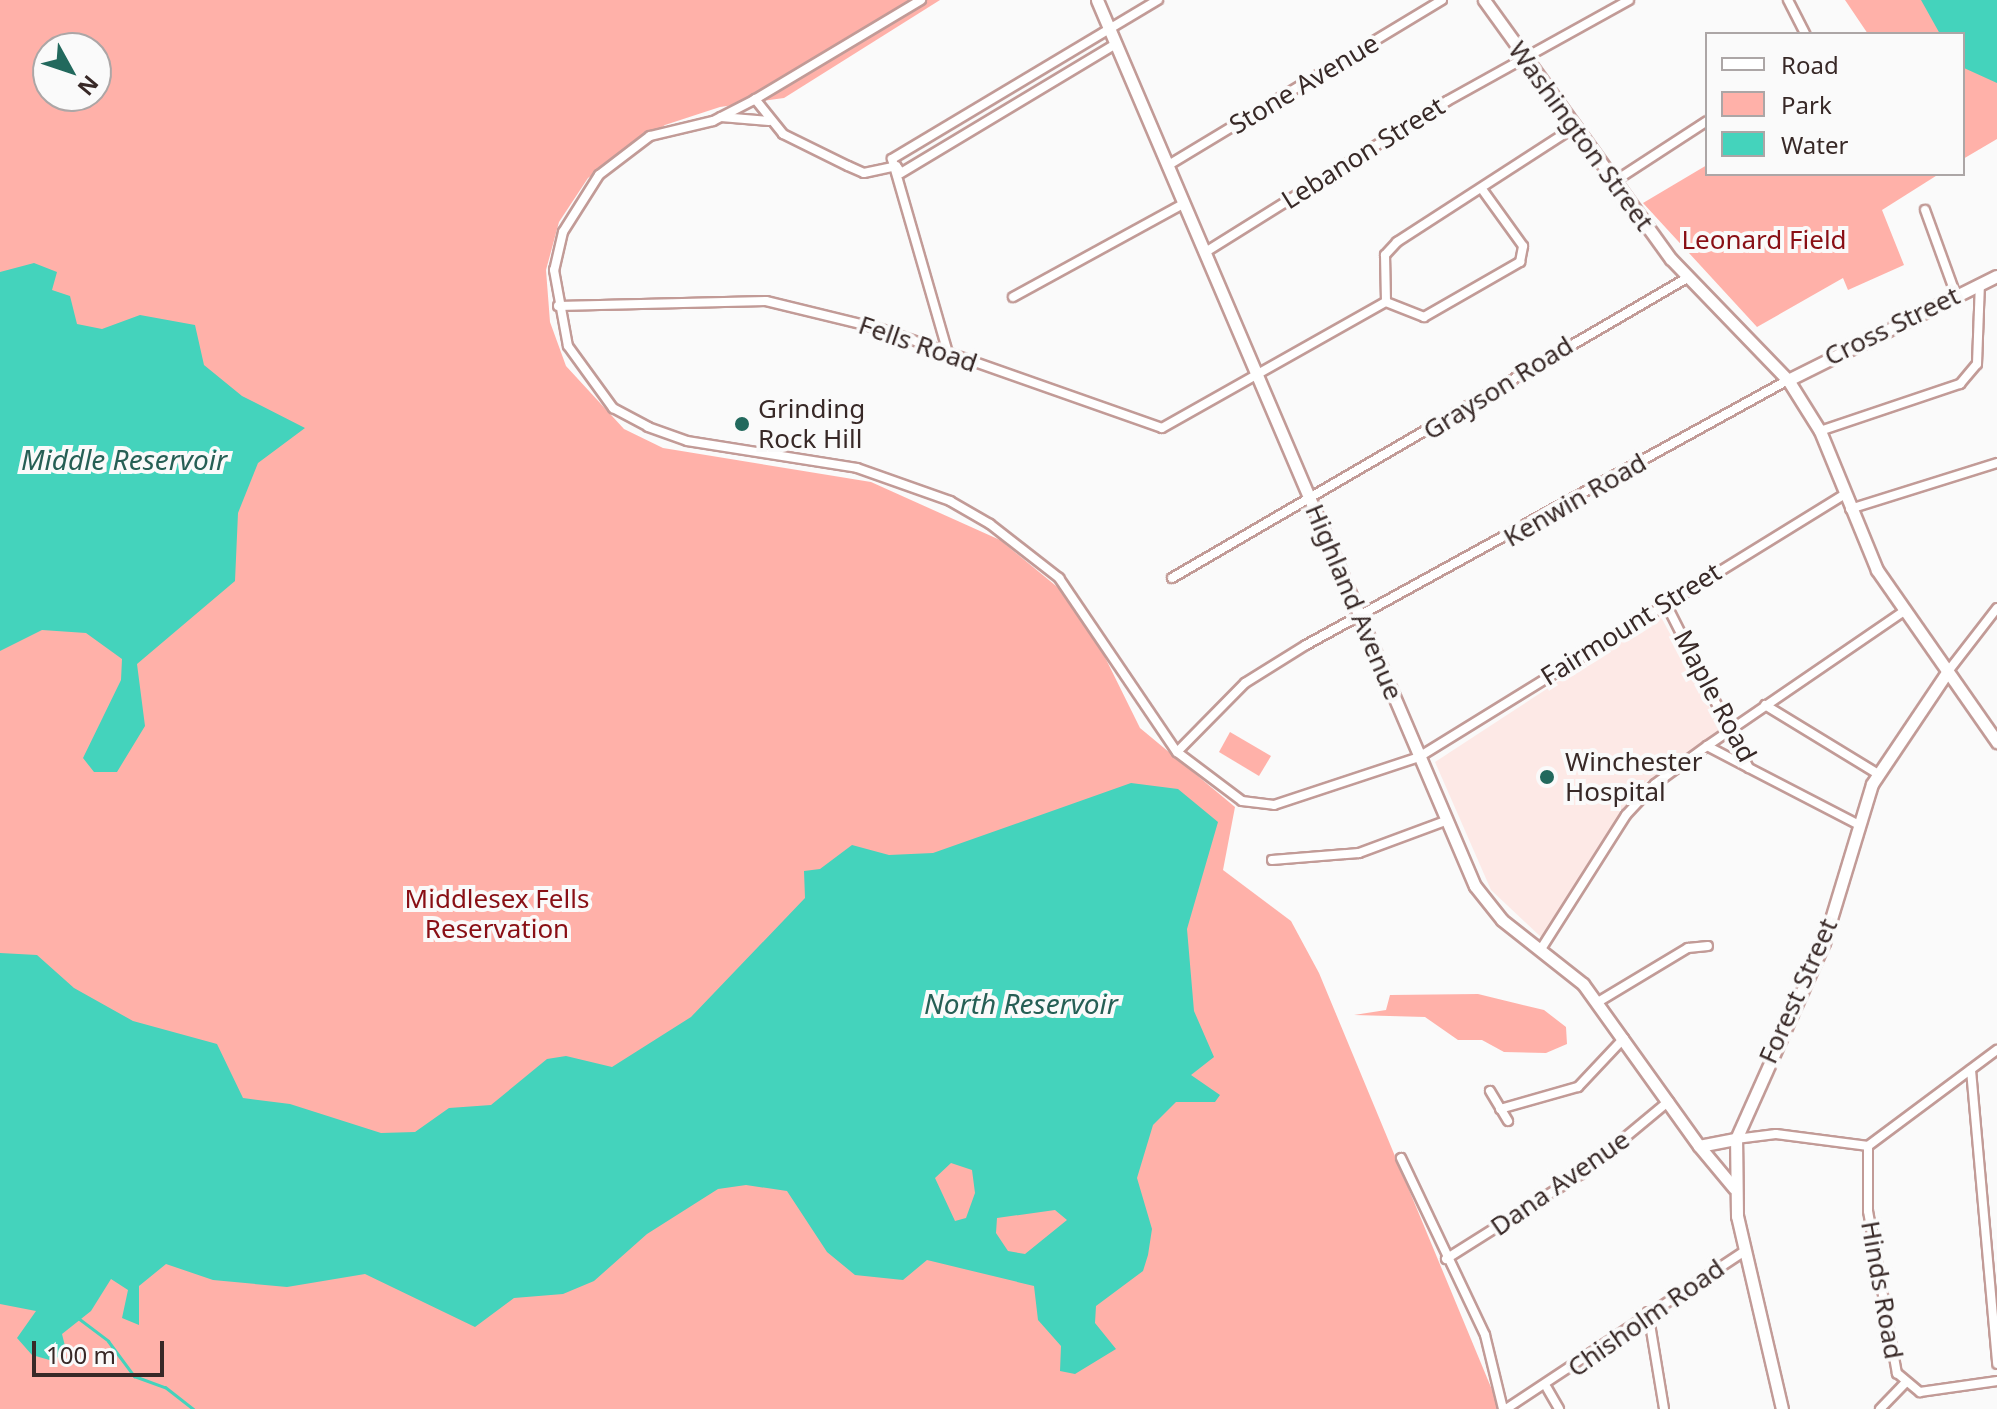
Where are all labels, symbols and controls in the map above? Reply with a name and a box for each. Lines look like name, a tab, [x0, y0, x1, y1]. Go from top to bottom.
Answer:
street label: Stone Avenue	[1224, 27, 1384, 141]
north arrow	[32, 32, 112, 112]
legend	[1705, 32, 1965, 176]
street label: Washington Street	[1502, 35, 1660, 237]
text: Road	[1781, 48, 1839, 81]
text: N	[72, 70, 106, 103]
text: Park	[1781, 88, 1832, 121]
street label: Lebanon Street	[1276, 90, 1450, 216]
text: Water	[1781, 128, 1848, 161]
park label: Leonard Field	[1681, 224, 1847, 256]
street label: Cross Street	[1819, 280, 1965, 372]
street label: Fells Road	[855, 309, 981, 379]
street label: Grayson Road	[1417, 330, 1579, 446]
place label: Grinding Rock Hill	[758, 393, 865, 454]
marker: Grinding Rock Hill	[733, 415, 751, 433]
water label: Middle Reservoir	[21, 442, 227, 476]
street label: Kenwin Road	[1498, 447, 1652, 553]
street label: Highland Avenue	[1299, 500, 1409, 704]
street label: Fairmount Street	[1535, 556, 1727, 692]
street label: Maple Road	[1667, 625, 1763, 767]
place label: Winchester Hospital	[1565, 746, 1702, 808]
marker: Winchester Hospital	[1536, 766, 1558, 788]
park label: Middlesex Fells Reservation	[405, 883, 589, 944]
street label: Forest Street	[1752, 914, 1844, 1068]
water label: North Reservoir	[924, 986, 1118, 1020]
street label: Dana Avenue	[1485, 1124, 1635, 1242]
street label: Hinds Road	[1855, 1218, 1909, 1362]
street label: Chisholm Road	[1562, 1253, 1730, 1383]
scale bar	[36, 1325, 168, 1375]
text: 100 m	[46, 1338, 116, 1371]

